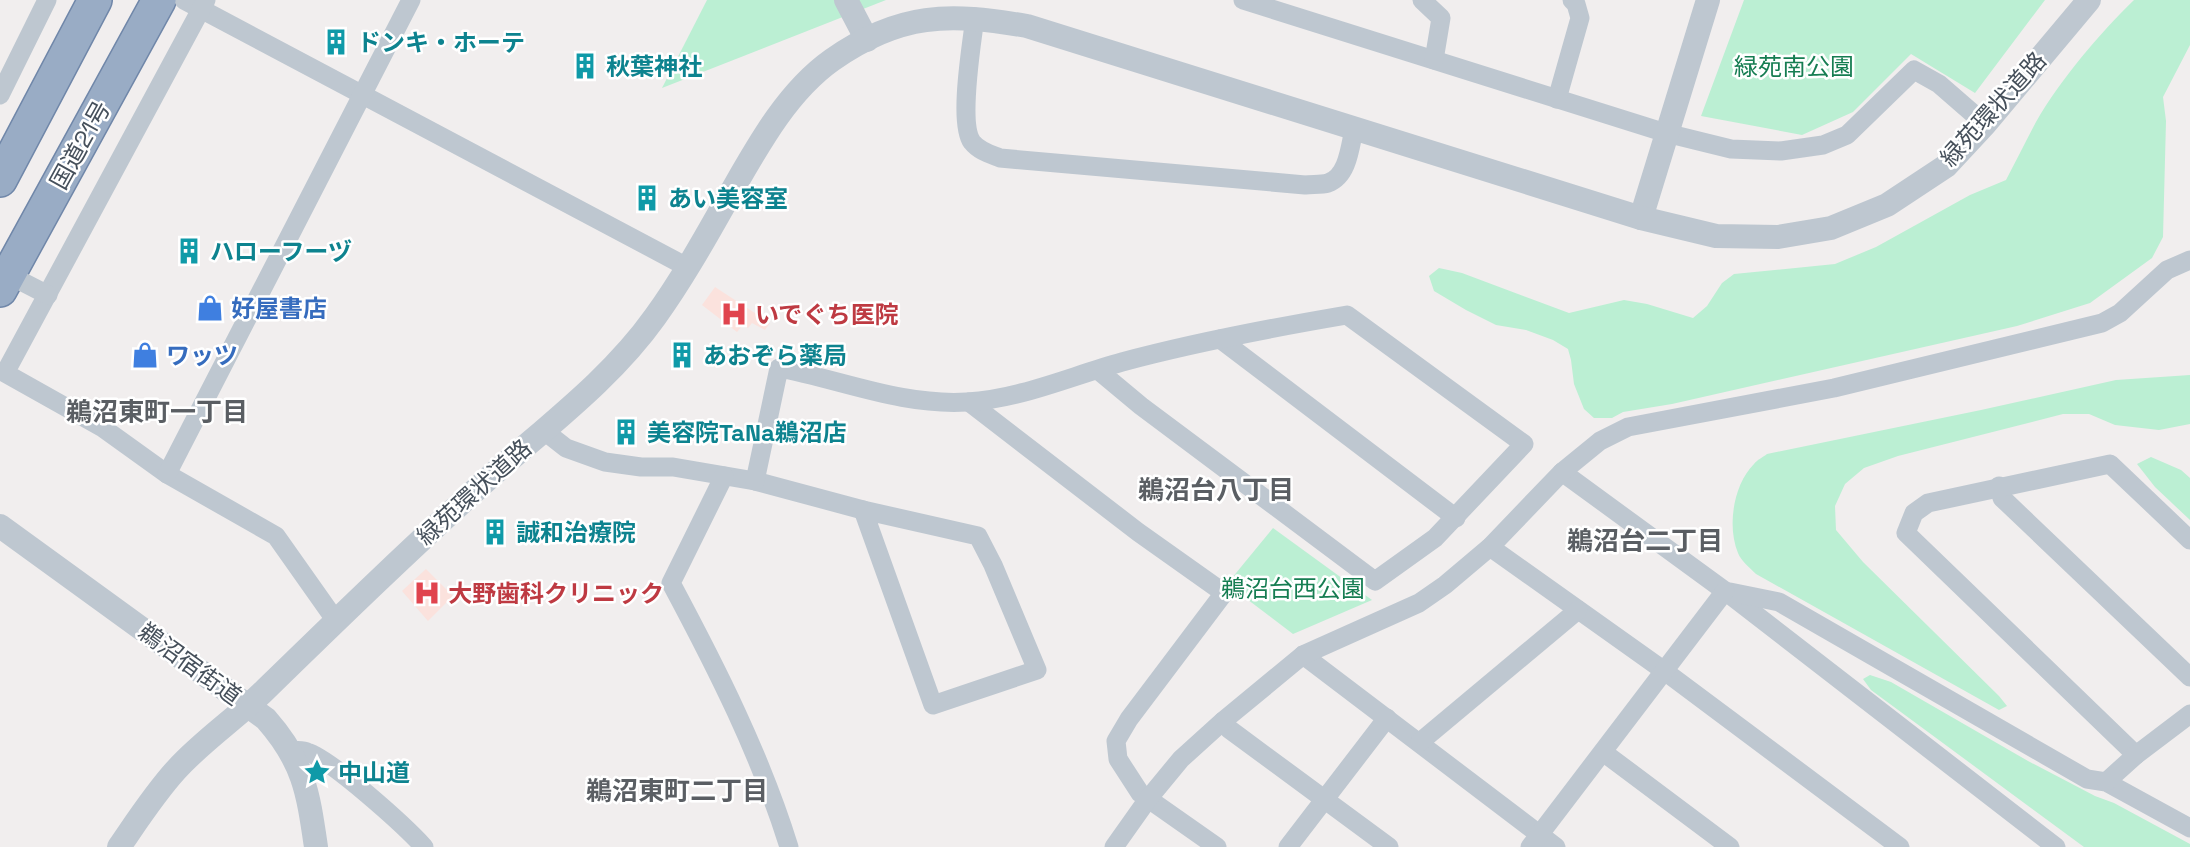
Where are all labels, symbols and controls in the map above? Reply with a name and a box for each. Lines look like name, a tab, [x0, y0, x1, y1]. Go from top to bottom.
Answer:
building icon: ドンキ・ホーテ	[321, 27, 351, 57]
place label: ドンキ・ホーテ	[357, 27, 525, 58]
street label: 緑苑環状道路	[1933, 45, 2053, 173]
building icon: 秋葉神社	[570, 51, 600, 81]
place label: 秋葉神社	[606, 51, 702, 82]
park label: 緑苑南公園	[1734, 51, 1854, 82]
street label: 国道21号	[43, 95, 117, 195]
building icon: あい美容室	[632, 183, 662, 213]
place label: あい美容室	[668, 183, 788, 214]
building icon: ハローフーヅ	[174, 236, 204, 266]
place label: ハローフーヅ	[210, 236, 352, 267]
shop icon: 好屋書店	[195, 293, 225, 323]
place label: 好屋書店	[231, 293, 327, 324]
hospital icon: いでぐち医院	[719, 299, 749, 329]
place label: いでぐち医院	[755, 299, 899, 330]
shop icon: ワッツ	[130, 340, 160, 370]
place label: ワッツ	[166, 340, 238, 371]
building icon: あおぞら薬局	[667, 340, 697, 370]
place label: あおぞら薬局	[703, 340, 847, 371]
district label: 鵜沼東町一丁目	[66, 395, 248, 429]
building icon: 美容院TaNa鵜沼店	[611, 417, 641, 447]
place label: 美容院TaNa鵜沼店	[647, 417, 847, 448]
street label: 緑苑環状道路	[410, 432, 538, 552]
district label: 鵜沼台八丁目	[1138, 473, 1294, 507]
building icon: 誠和治療院	[480, 517, 510, 547]
place label: 誠和治療院	[516, 517, 636, 548]
district label: 鵜沼台二丁目	[1567, 524, 1723, 558]
park label: 鵜沼台西公園	[1221, 573, 1365, 604]
hospital icon: 大野歯科クリニック	[412, 578, 442, 608]
place label: 大野歯科クリニック	[448, 578, 664, 609]
street label: 鵜沼宿街道	[132, 616, 248, 712]
place icon: 中山道	[302, 757, 332, 787]
place label: 中山道	[338, 757, 410, 788]
district label: 鵜沼東町二丁目	[586, 774, 768, 808]

